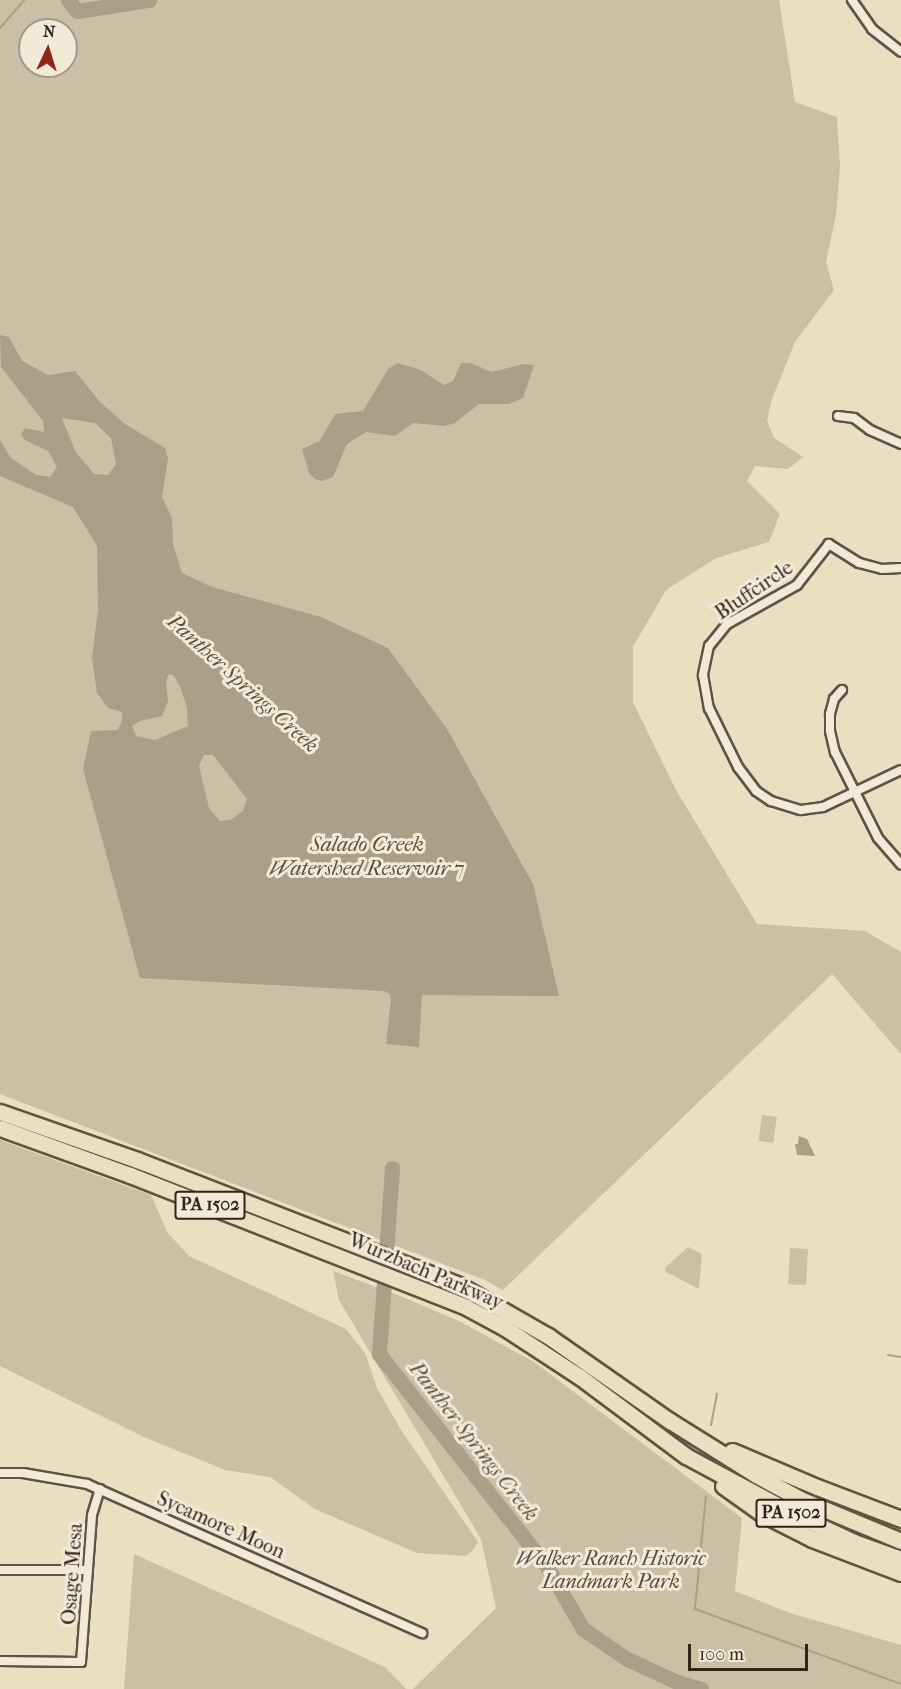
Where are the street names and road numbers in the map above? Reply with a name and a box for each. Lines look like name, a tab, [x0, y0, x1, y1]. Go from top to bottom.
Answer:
street label: Bluffcircle	[711, 555, 797, 625]
road number: PA 1502	[174, 1190, 246, 1220]
street label: Wurzbach Parkway	[345, 1228, 507, 1314]
street label: Sycamore Moon	[153, 1486, 289, 1564]
road number: PA 1502	[755, 1498, 827, 1528]
street label: Osage Mesa	[56, 1522, 88, 1626]

